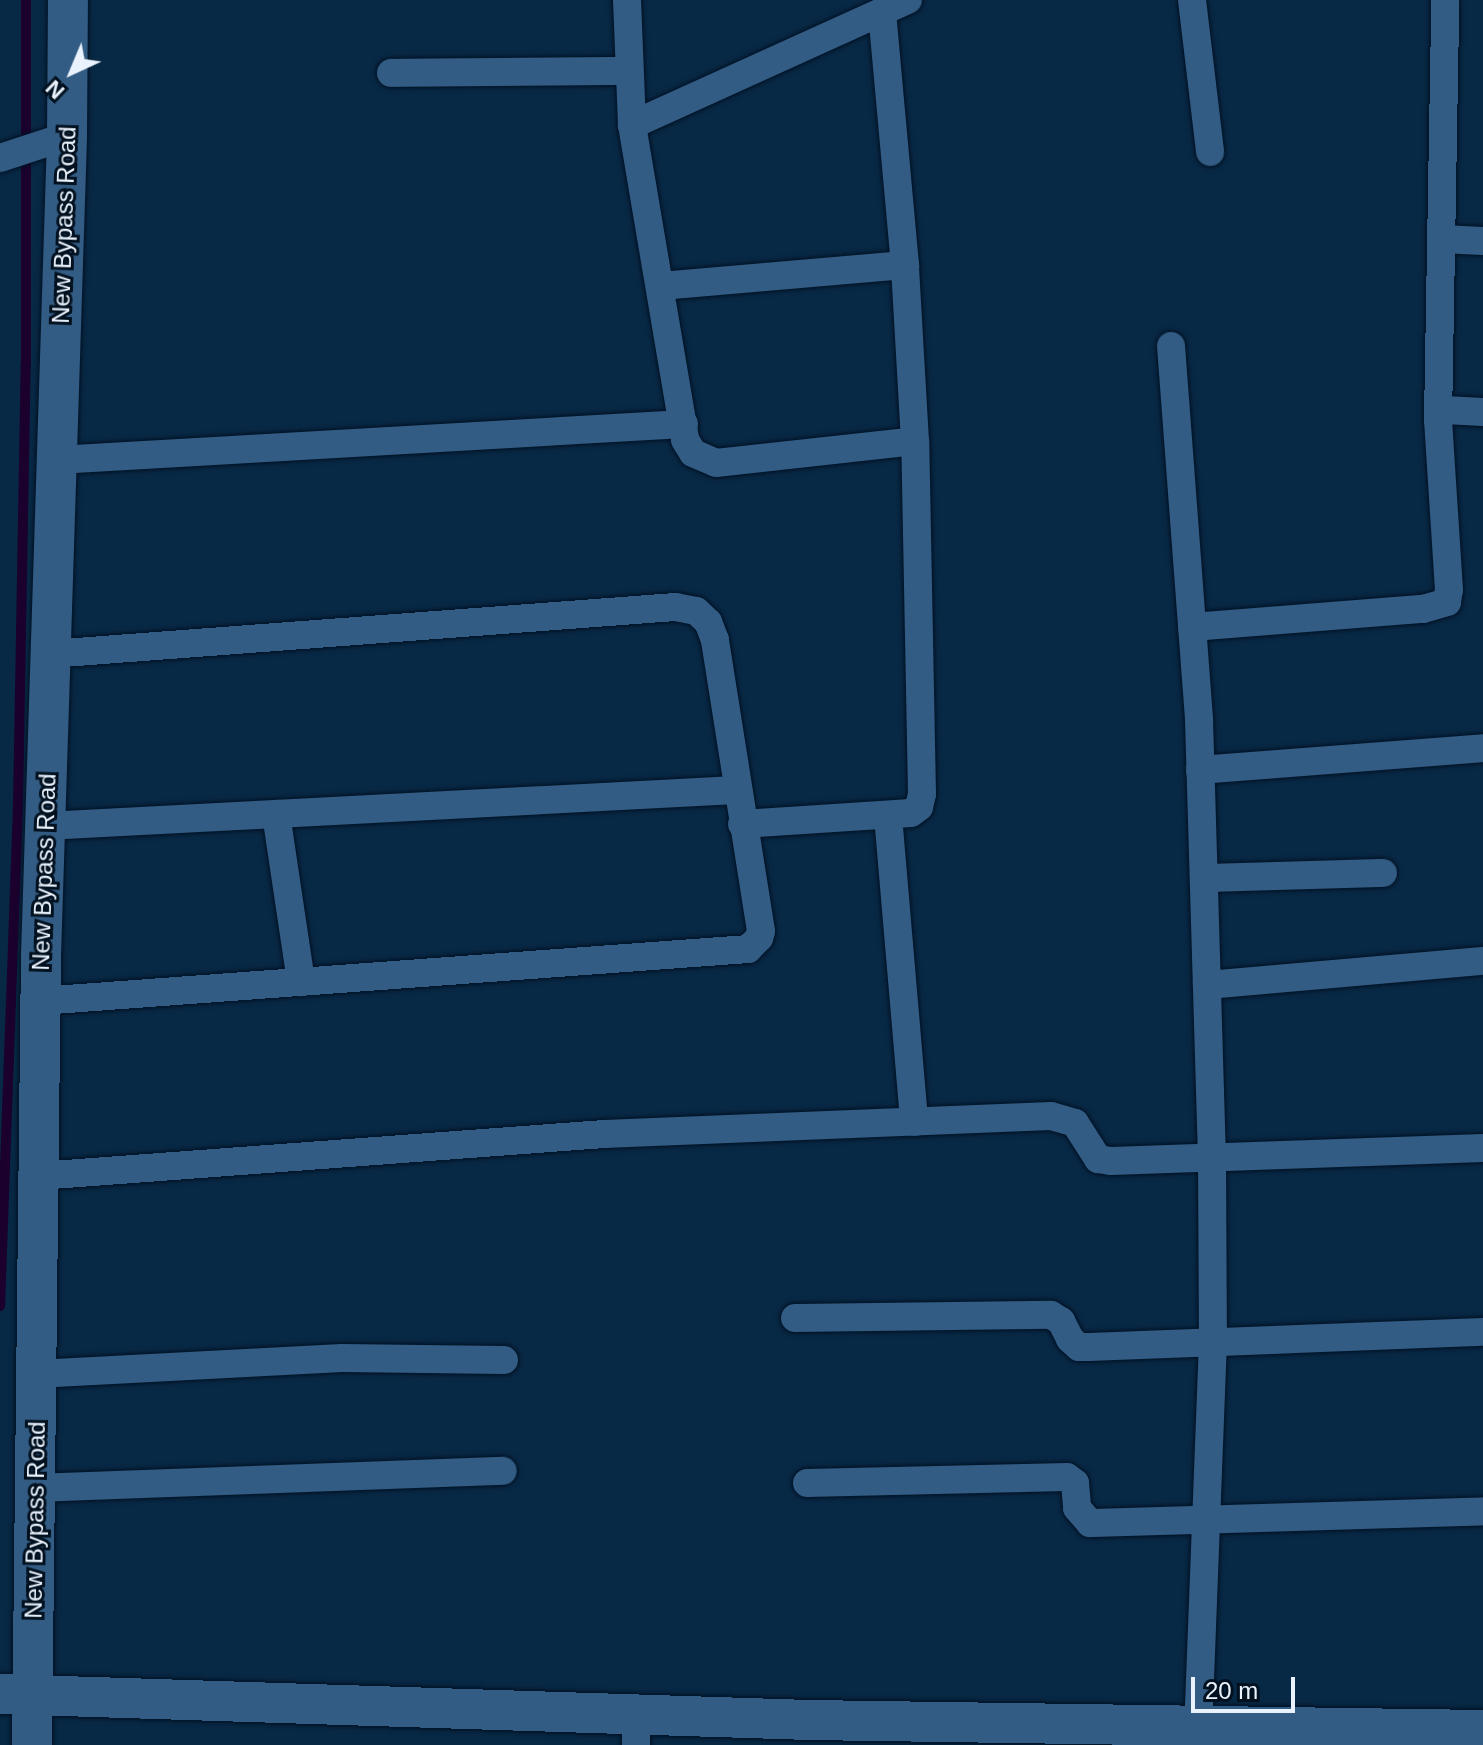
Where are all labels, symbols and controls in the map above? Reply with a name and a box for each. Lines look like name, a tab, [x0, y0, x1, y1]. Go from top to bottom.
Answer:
north arrow	[32, 32, 112, 112]
text: N	[41, 75, 69, 104]
street label: New Bypass Road	[46, 126, 82, 324]
street label: New Bypass Road	[26, 773, 62, 971]
street label: New Bypass Road	[19, 1421, 51, 1619]
scale bar	[1195, 1661, 1299, 1711]
text: 20 m	[1205, 1677, 1258, 1704]

